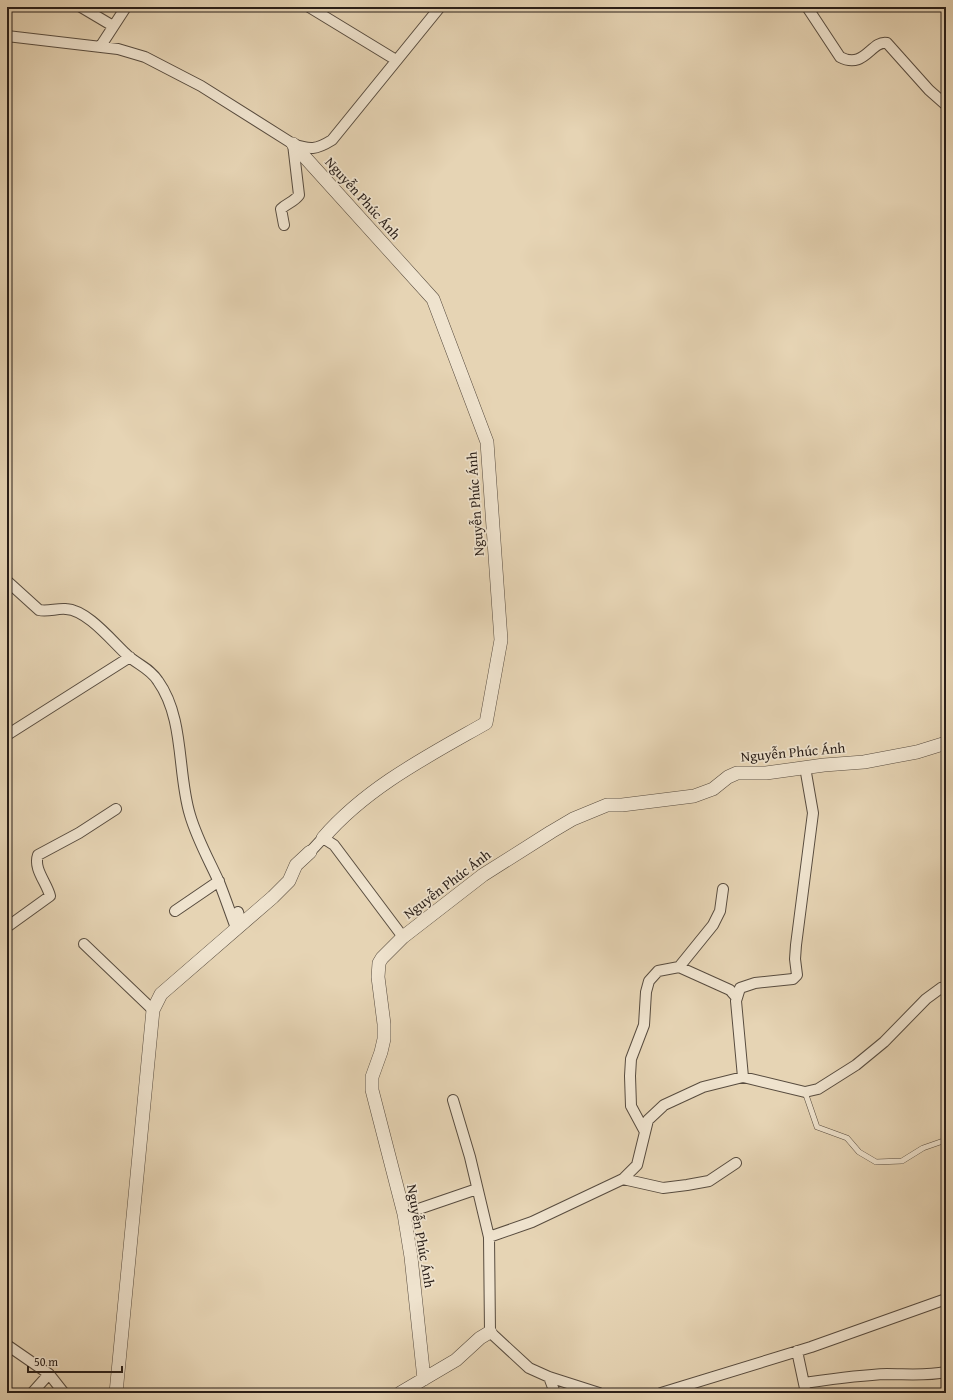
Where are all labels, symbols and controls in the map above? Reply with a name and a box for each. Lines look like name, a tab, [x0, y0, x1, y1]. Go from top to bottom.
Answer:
street label: Nguyễn Phúc Ánh	[321, 152, 406, 244]
street label: Nguyễn Phúc Ánh	[461, 451, 489, 557]
street label: Nguyễn Phúc Ánh	[740, 737, 846, 767]
street label: Nguyễn Phúc Ánh	[399, 844, 495, 923]
street label: Nguyễn Phúc Ánh	[402, 1183, 440, 1289]
scale bar	[28, 1348, 122, 1374]
text: 50 m	[34, 1353, 58, 1370]

